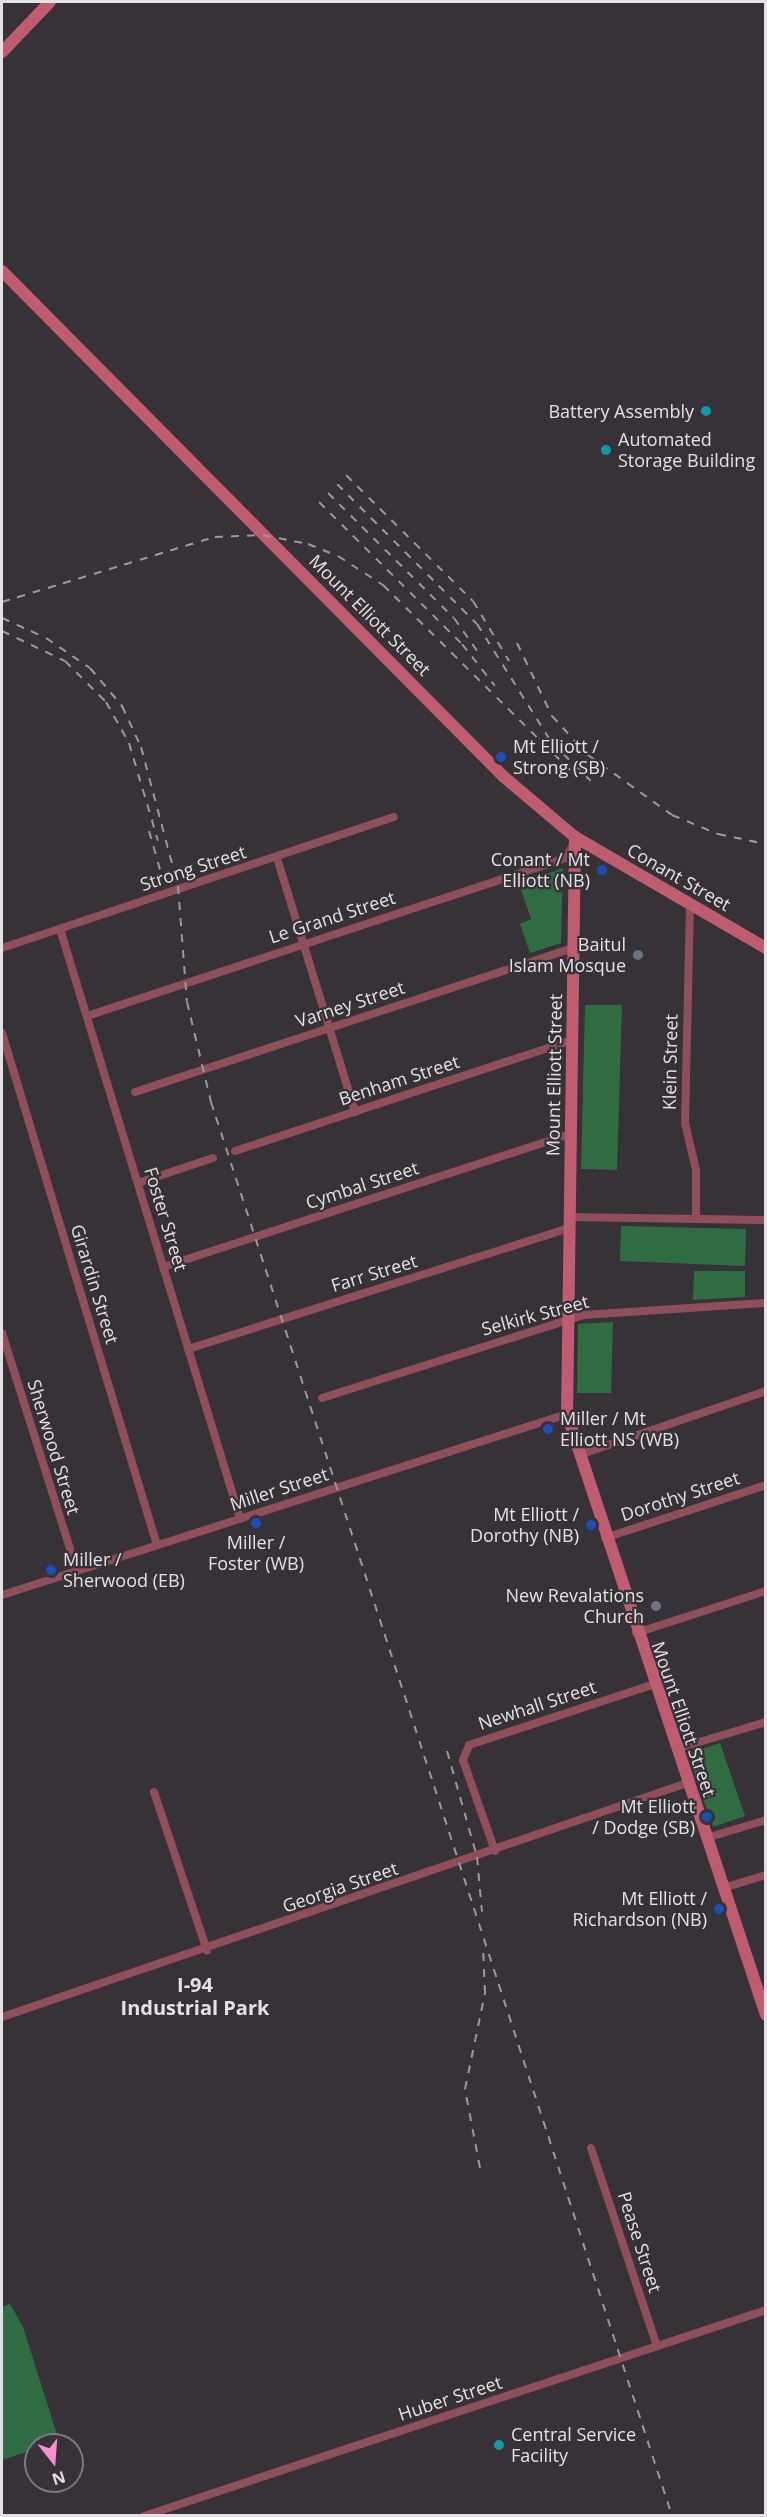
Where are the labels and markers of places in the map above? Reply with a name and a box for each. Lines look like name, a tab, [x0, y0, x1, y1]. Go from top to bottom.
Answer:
place label: Battery Assembly	[548, 400, 694, 422]
marker: Battery Assembly	[699, 404, 713, 418]
place label: Automated Storage Building	[618, 429, 755, 472]
marker: Automated Storage Building	[599, 443, 613, 457]
place label: Mt Elliott / Strong (SB)	[513, 736, 605, 778]
marker: Mt Elliott / Strong (SB)	[494, 750, 508, 764]
place label: Conant / Mt Elliott (NB)	[491, 849, 590, 892]
marker: Conant / Mt Elliott (NB)	[595, 863, 609, 877]
place label: Baitul Islam Mosque	[509, 934, 626, 976]
marker: Baitul Islam Mosque	[631, 948, 645, 962]
place label: Miller / Mt Elliott NS (WB)	[560, 1408, 679, 1450]
marker: Miller / Mt Elliott NS (WB)	[541, 1422, 555, 1436]
place label: Mt Elliott / Dorothy (NB)	[470, 1504, 579, 1546]
marker: Miller / Foster (WB)	[249, 1516, 263, 1530]
marker: Mt Elliott / Dorothy (NB)	[584, 1518, 598, 1532]
place label: Miller / Foster (WB)	[208, 1532, 304, 1574]
place label: Miller / Sherwood (EB)	[63, 1549, 185, 1592]
marker: Miller / Sherwood (EB)	[44, 1563, 58, 1577]
place label: New Revalations Church	[506, 1585, 644, 1628]
marker: New Revalations Church	[649, 1599, 663, 1613]
place label: Mt Elliott / Dodge (SB)	[592, 1796, 695, 1838]
marker: Mt Elliott / Dodge (SB)	[700, 1810, 714, 1824]
place label: Mt Elliott / Richardson (NB)	[572, 1888, 707, 1930]
marker: Mt Elliott / Richardson (NB)	[712, 1902, 726, 1916]
place label: Central Service Facility	[511, 2424, 636, 2466]
marker: Central Service Facility	[492, 2438, 506, 2452]

